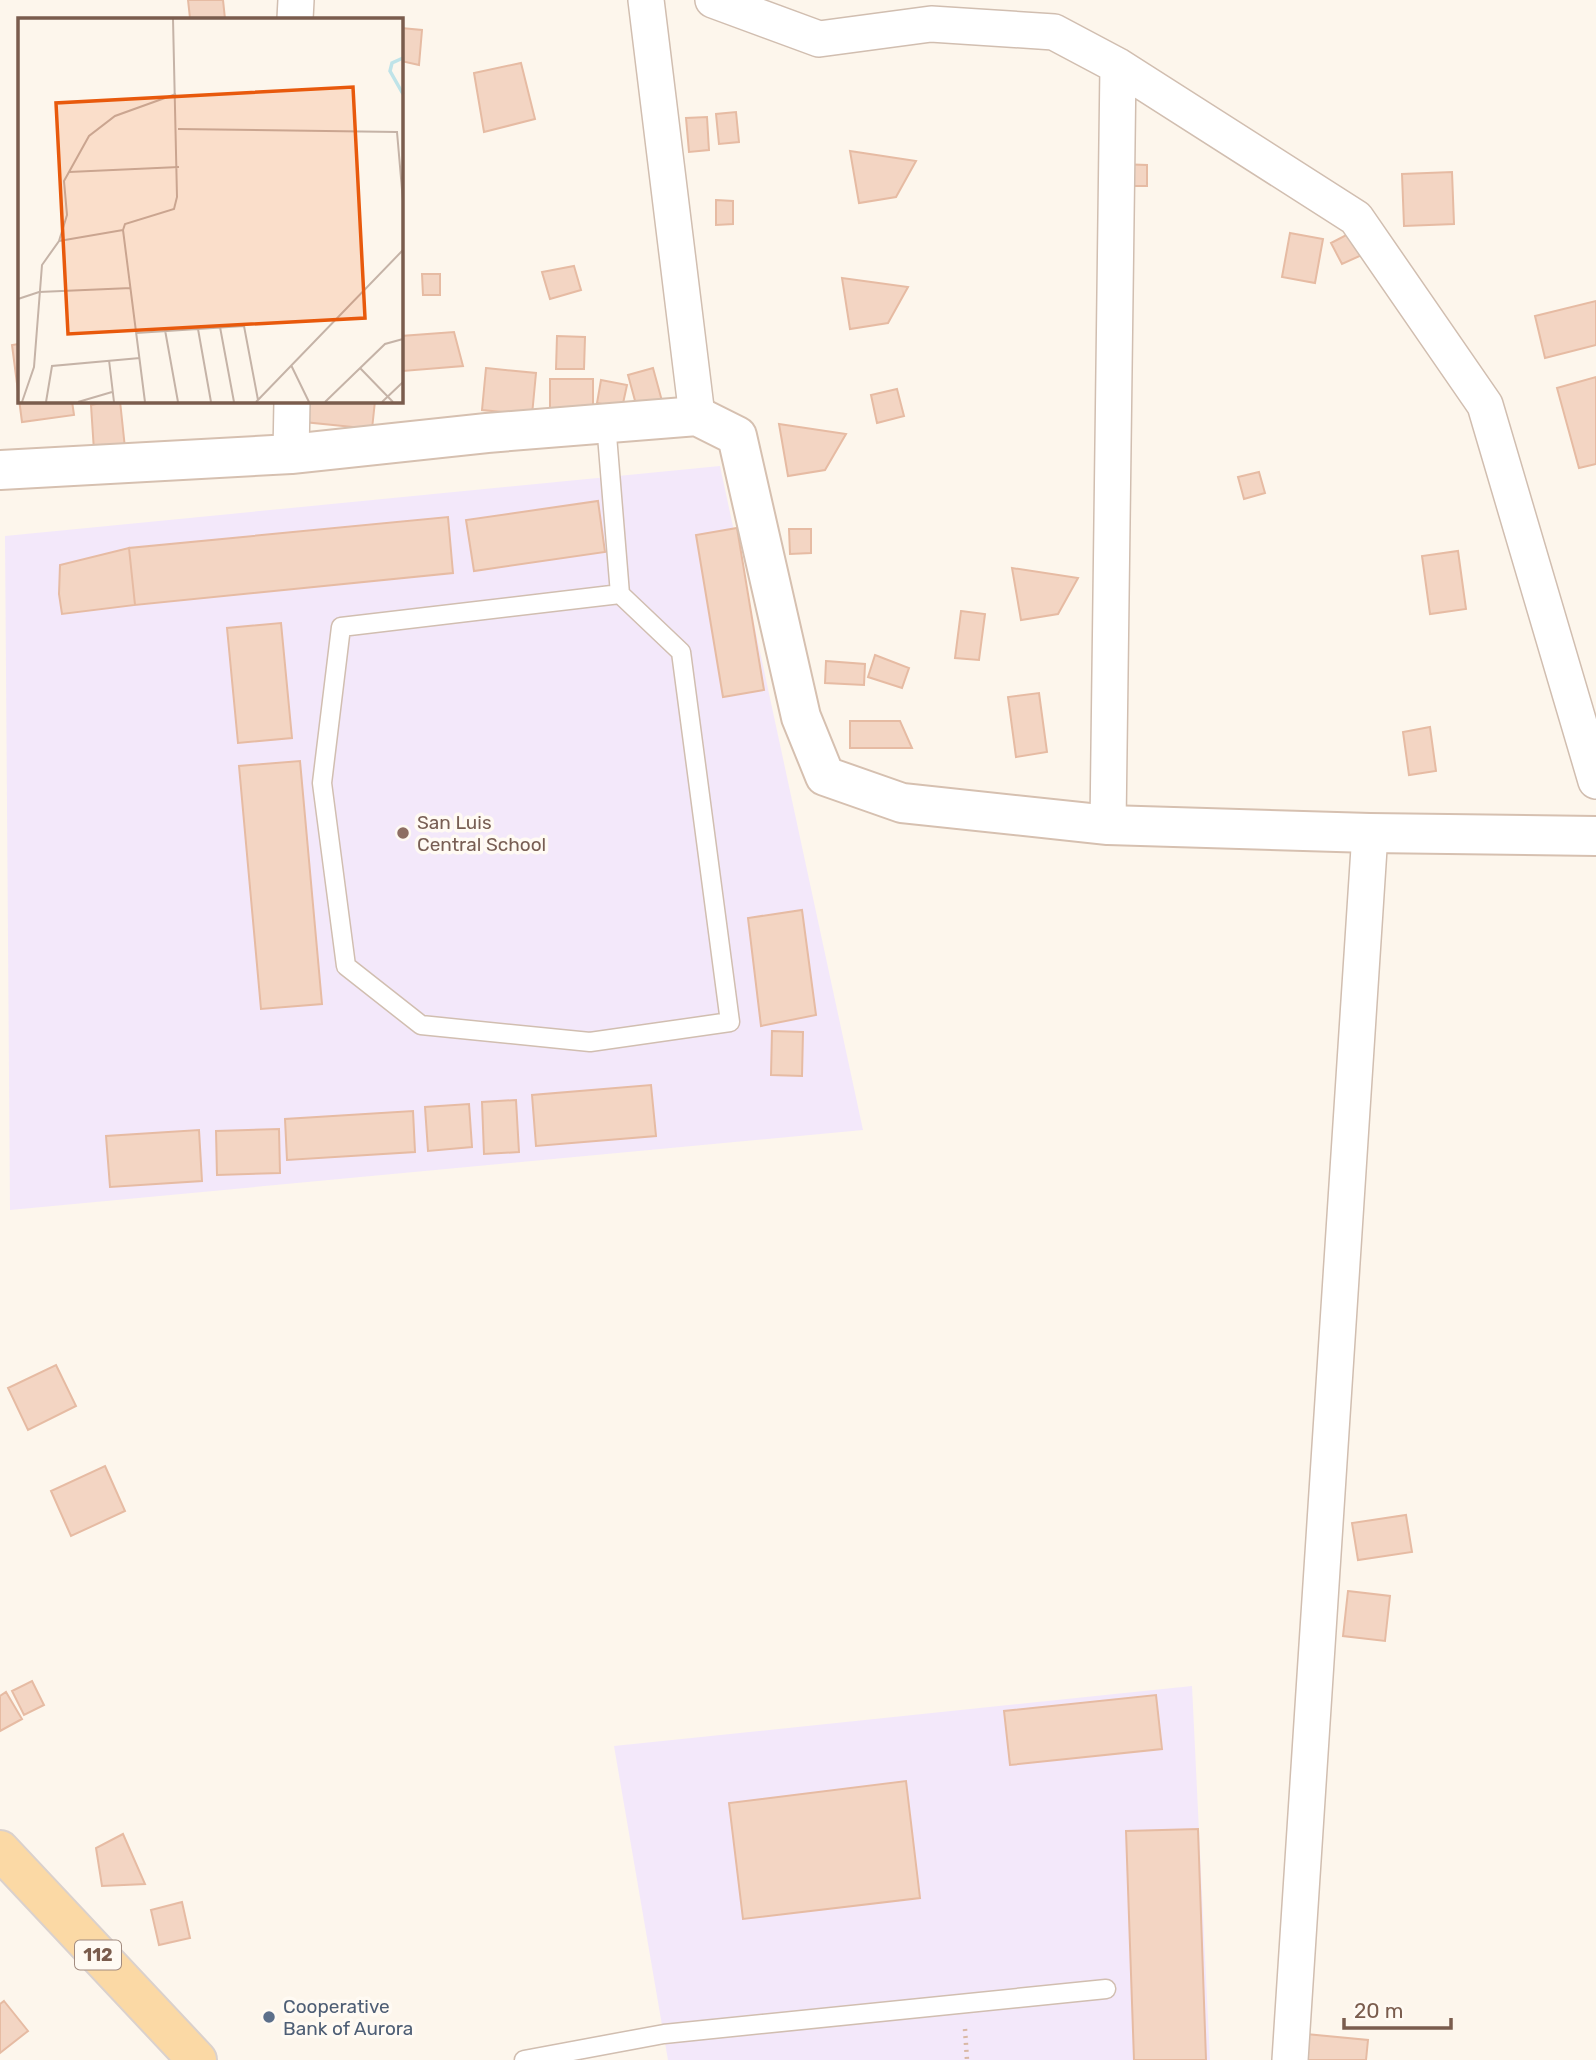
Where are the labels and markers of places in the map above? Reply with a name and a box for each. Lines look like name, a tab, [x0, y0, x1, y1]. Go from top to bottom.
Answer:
place label: San Luis Central School	[417, 811, 546, 856]
marker: San Luis Central School	[395, 825, 411, 841]
place label: Cooperative Bank of Aurora	[283, 1995, 413, 2040]
marker: Cooperative Bank of Aurora	[261, 2009, 277, 2025]

